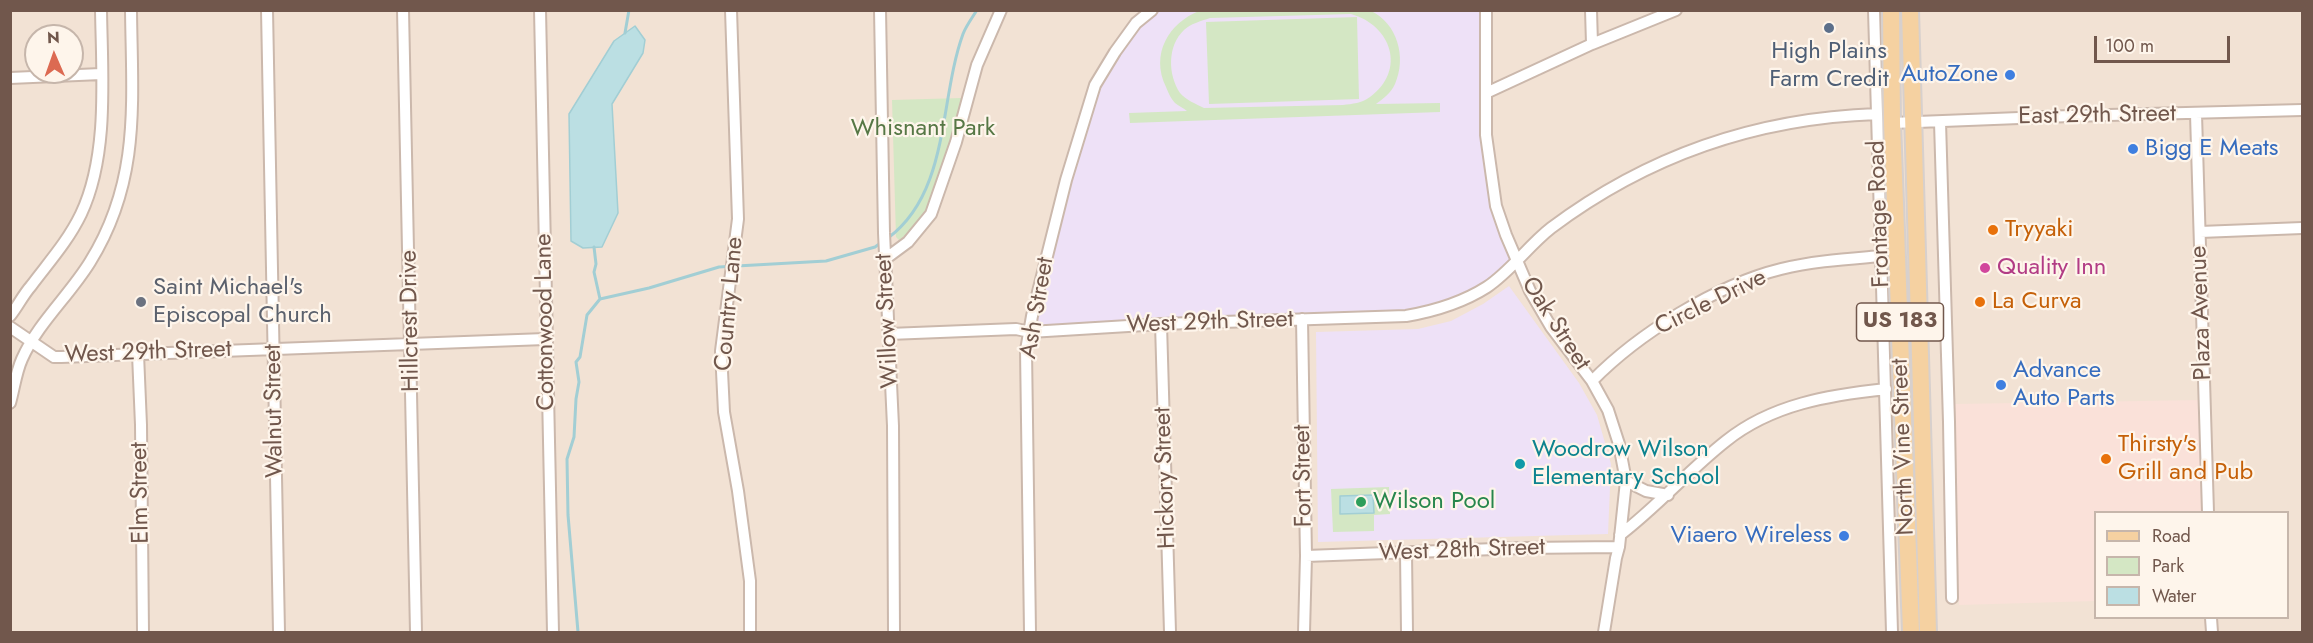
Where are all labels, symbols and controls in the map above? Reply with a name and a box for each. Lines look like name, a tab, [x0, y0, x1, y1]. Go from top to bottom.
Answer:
marker: High Plains Farm Credit	[1822, 21, 1836, 35]
north arrow	[24, 24, 84, 84]
scale bar	[2097, 24, 2234, 62]
text: N	[47, 26, 60, 49]
text: 100 m	[2105, 33, 2154, 59]
place label: High Plains Farm Credit	[1769, 38, 1889, 94]
place label: AutoZone	[1901, 61, 1998, 89]
marker: AutoZone	[2003, 68, 2017, 82]
street label: East 29th Street	[2018, 100, 2176, 132]
park label: Whisnant Park	[851, 115, 995, 143]
place label: Bigg E Meats	[2145, 135, 2278, 163]
street label: Frontage Road	[1863, 140, 1897, 288]
marker: Bigg E Meats	[2126, 142, 2140, 156]
place label: Tryyaki	[2005, 216, 2073, 244]
marker: Tryyaki	[1986, 223, 2000, 237]
street label: Cottonwood Lane	[530, 233, 562, 411]
street label: Country Lane	[710, 236, 750, 372]
street label: Plaza Avenue	[2185, 245, 2219, 381]
street label: Hillcrest Drive	[395, 250, 427, 392]
street label: Willow Street	[870, 253, 906, 389]
place label: Quality Inn	[1997, 254, 2106, 282]
street label: Ash Street	[1015, 255, 1061, 361]
marker: Quality Inn	[1978, 261, 1992, 275]
street label: Circle Drive	[1651, 264, 1771, 342]
street label: Oak Street	[1514, 272, 1596, 376]
place label: Saint Michael's Episcopal Church	[153, 274, 332, 330]
place label: La Curva	[1992, 288, 2082, 316]
marker: Saint Michael's Episcopal Church	[134, 295, 148, 309]
marker: La Curva	[1973, 295, 1987, 309]
road number: US 183	[1856, 303, 1944, 341]
street label: West 29th Street	[1126, 306, 1294, 340]
street label: West 29th Street	[64, 336, 232, 370]
street label: Walnut Street	[259, 344, 291, 478]
place label: Advance Auto Parts	[2013, 357, 2115, 413]
street label: North Vine Street	[1887, 358, 1921, 536]
marker: Advance Auto Parts	[1994, 378, 2008, 392]
street label: Hickory Street	[1149, 406, 1183, 550]
street label: Fort Street	[1289, 424, 1319, 528]
place label: Thirsty's Grill and Pub	[2118, 431, 2253, 487]
place label: Woodrow Wilson Elementary School	[1532, 436, 1720, 492]
street label: Elm Street	[126, 442, 156, 544]
marker: Thirsty's Grill and Pub	[2099, 452, 2113, 466]
marker: Woodrow Wilson Elementary School	[1513, 457, 1527, 471]
place label: Wilson Pool	[1373, 488, 1495, 516]
marker: Wilson Pool	[1354, 495, 1368, 509]
legend	[2094, 511, 2289, 619]
place label: Viaero Wireless	[1670, 522, 1832, 550]
text: Road	[2152, 523, 2191, 549]
marker: Viaero Wireless	[1837, 529, 1851, 543]
street label: West 28th Street	[1378, 534, 1546, 568]
text: Park	[2152, 553, 2184, 579]
text: Water	[2152, 583, 2196, 609]

